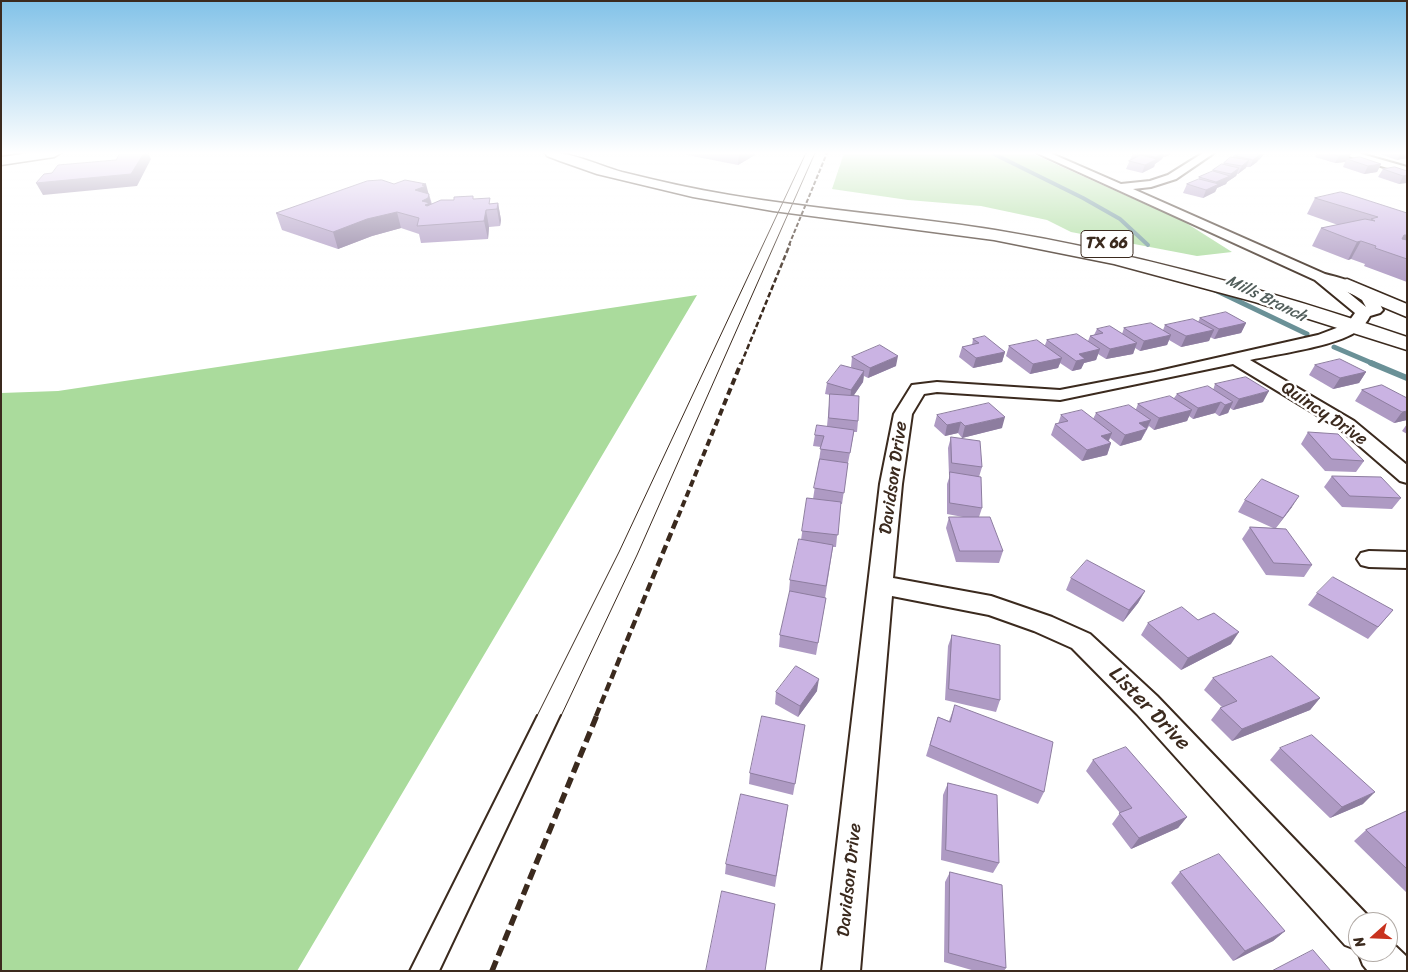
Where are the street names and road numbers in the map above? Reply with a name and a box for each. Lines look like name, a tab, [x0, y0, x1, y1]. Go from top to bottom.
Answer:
road number: TX 66	[1081, 230, 1133, 258]
street label: Quincy Drive	[1277, 377, 1371, 451]
street label: Davidson Drive	[875, 420, 913, 536]
street label: Lister Drive	[1103, 662, 1195, 756]
street label: Davidson Drive	[833, 822, 867, 938]

